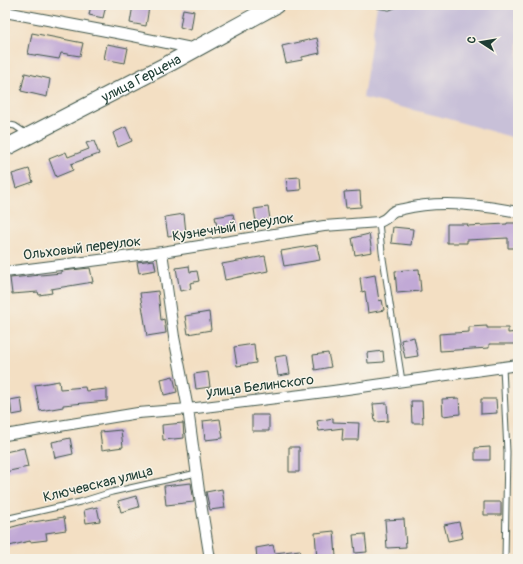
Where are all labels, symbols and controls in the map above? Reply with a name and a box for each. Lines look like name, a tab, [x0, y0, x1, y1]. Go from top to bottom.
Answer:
north arrow	[461, 22, 501, 62]
text: С	[465, 35, 479, 45]
street label: улица Герцена	[97, 50, 184, 106]
street label: Кузнечный переулок	[171, 209, 295, 245]
street label: Ольховый переулок	[22, 232, 142, 264]
street label: улица Белинского	[204, 371, 315, 401]
street label: Ключевская улица	[41, 462, 155, 506]

